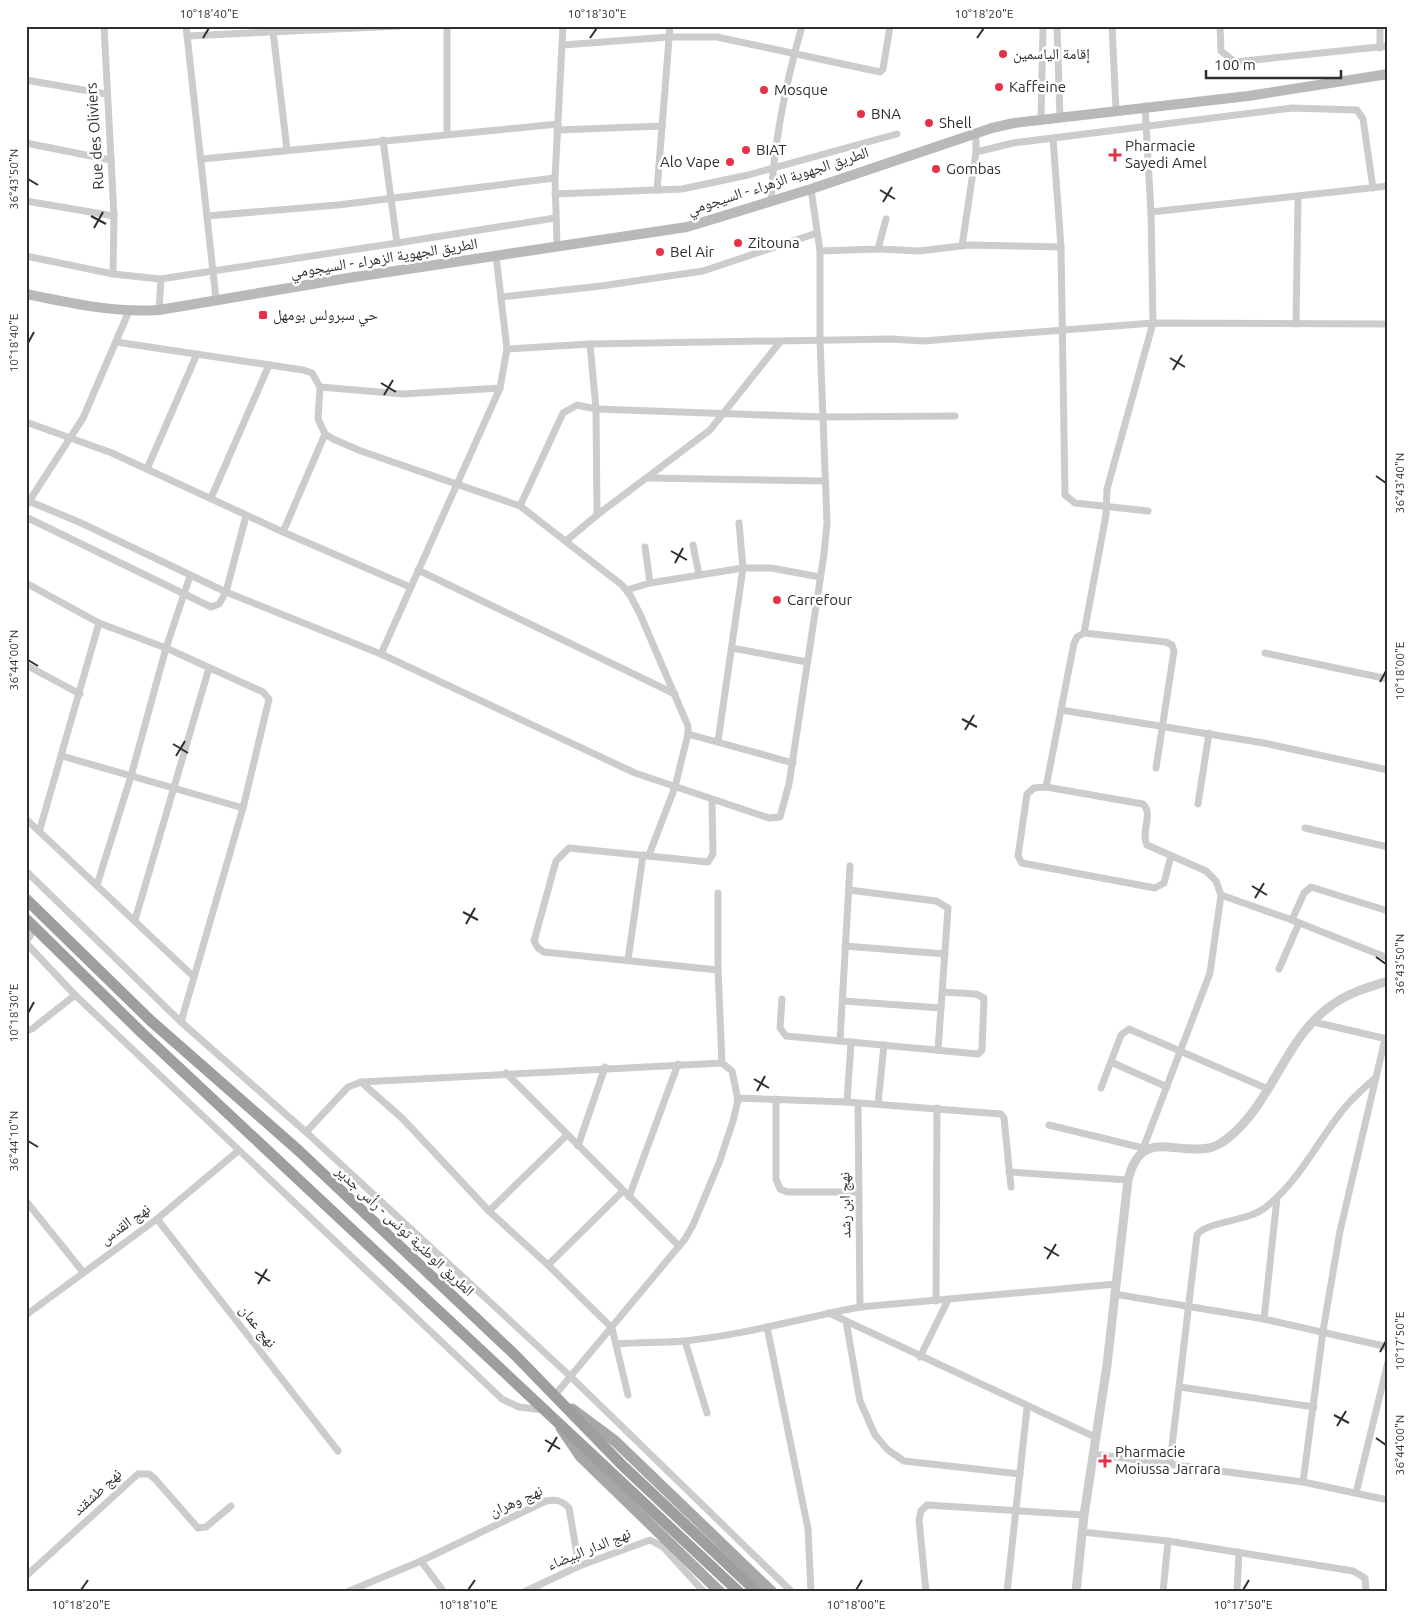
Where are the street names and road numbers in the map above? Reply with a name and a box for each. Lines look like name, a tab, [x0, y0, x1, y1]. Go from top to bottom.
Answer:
street label: Rue des Oliviers	[82, 82, 107, 190]
street label: الطريق الجهوية الزهراء - السيجومي	[685, 143, 872, 221]
street label: الطريق الجهوية الزهراء - السيجومي	[289, 234, 479, 284]
street label: الطريق الوطنية تونس - رأس جدير	[331, 1161, 478, 1301]
street label: نهج ابن رشد	[835, 1172, 856, 1238]
street label: نهج القدس	[96, 1200, 154, 1249]
street label: نهج عمان	[235, 1301, 280, 1352]
street label: نهج طشقند	[69, 1465, 126, 1520]
street label: نهج وهران	[487, 1481, 546, 1522]
street label: نهج الدار البيضاء	[545, 1524, 634, 1575]

